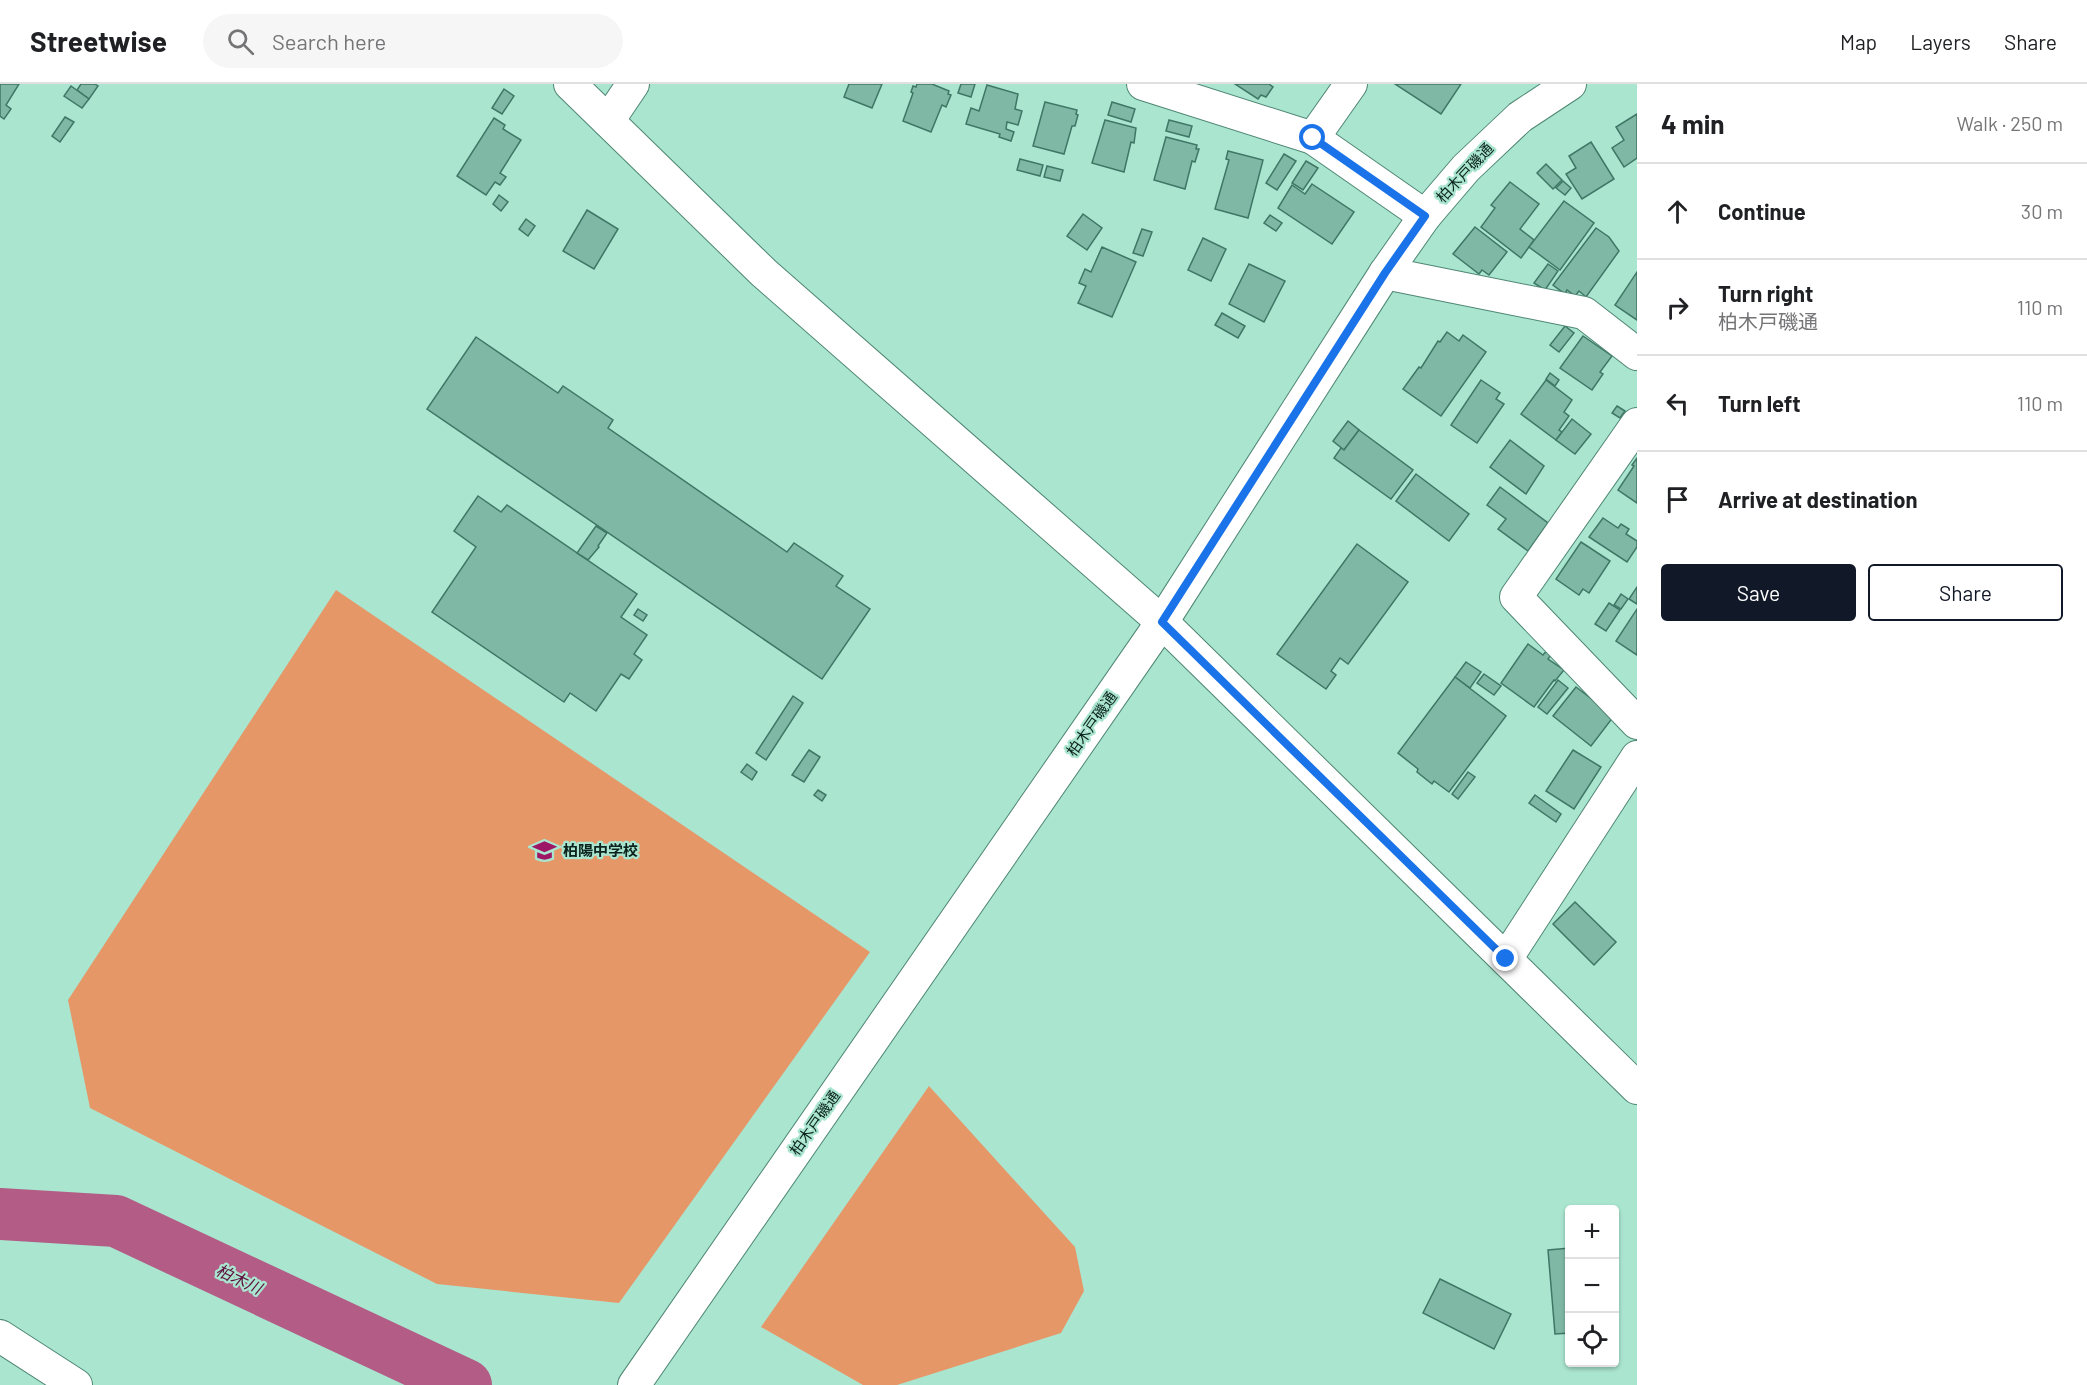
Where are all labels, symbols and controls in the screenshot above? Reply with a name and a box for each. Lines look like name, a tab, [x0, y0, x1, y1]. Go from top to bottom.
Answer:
search box	[203, 14, 623, 68]
text: Streetwise	[30, 24, 167, 58]
icon: search	[224, 25, 257, 58]
text: Search here	[272, 28, 386, 54]
text: Map	[1840, 29, 1877, 54]
text: Layers	[1910, 29, 1971, 54]
text: Share	[2004, 29, 2057, 54]
text: 4 min	[1661, 108, 1725, 139]
text: Walk · 250 m	[1957, 111, 2063, 135]
route start	[1299, 124, 1325, 150]
street label: 柏木戸磯通	[1432, 139, 1496, 206]
icon: ahead	[1661, 195, 1694, 228]
text: Continue	[1718, 198, 1806, 224]
text: 30 m	[2021, 199, 2063, 223]
text: Turn right	[1718, 280, 1813, 306]
icon: right	[1661, 291, 1694, 324]
text: 110 m	[2017, 295, 2063, 319]
text: 柏木戸磯通	[1718, 309, 1818, 333]
icon: left	[1661, 387, 1694, 420]
text: Turn left	[1718, 390, 1801, 416]
text: 110 m	[2017, 391, 2063, 415]
icon: arrive	[1661, 483, 1694, 516]
text: Arrive at destination	[1718, 486, 1917, 512]
button: Save	[1661, 564, 1856, 621]
button: Share	[1868, 564, 2063, 621]
street label: 柏木戸磯通	[1062, 688, 1120, 759]
school or university icon: 柏陽中学校	[532, 838, 558, 864]
place label: 柏陽中学校	[563, 841, 638, 859]
route end	[1492, 945, 1518, 971]
street label: 柏木戸磯通	[785, 1087, 843, 1158]
map controls	[1565, 1205, 1619, 1367]
button: +	[1565, 1205, 1619, 1259]
button: −	[1565, 1259, 1619, 1313]
water label: 柏木川	[213, 1260, 267, 1298]
button: locate	[1565, 1313, 1619, 1367]

